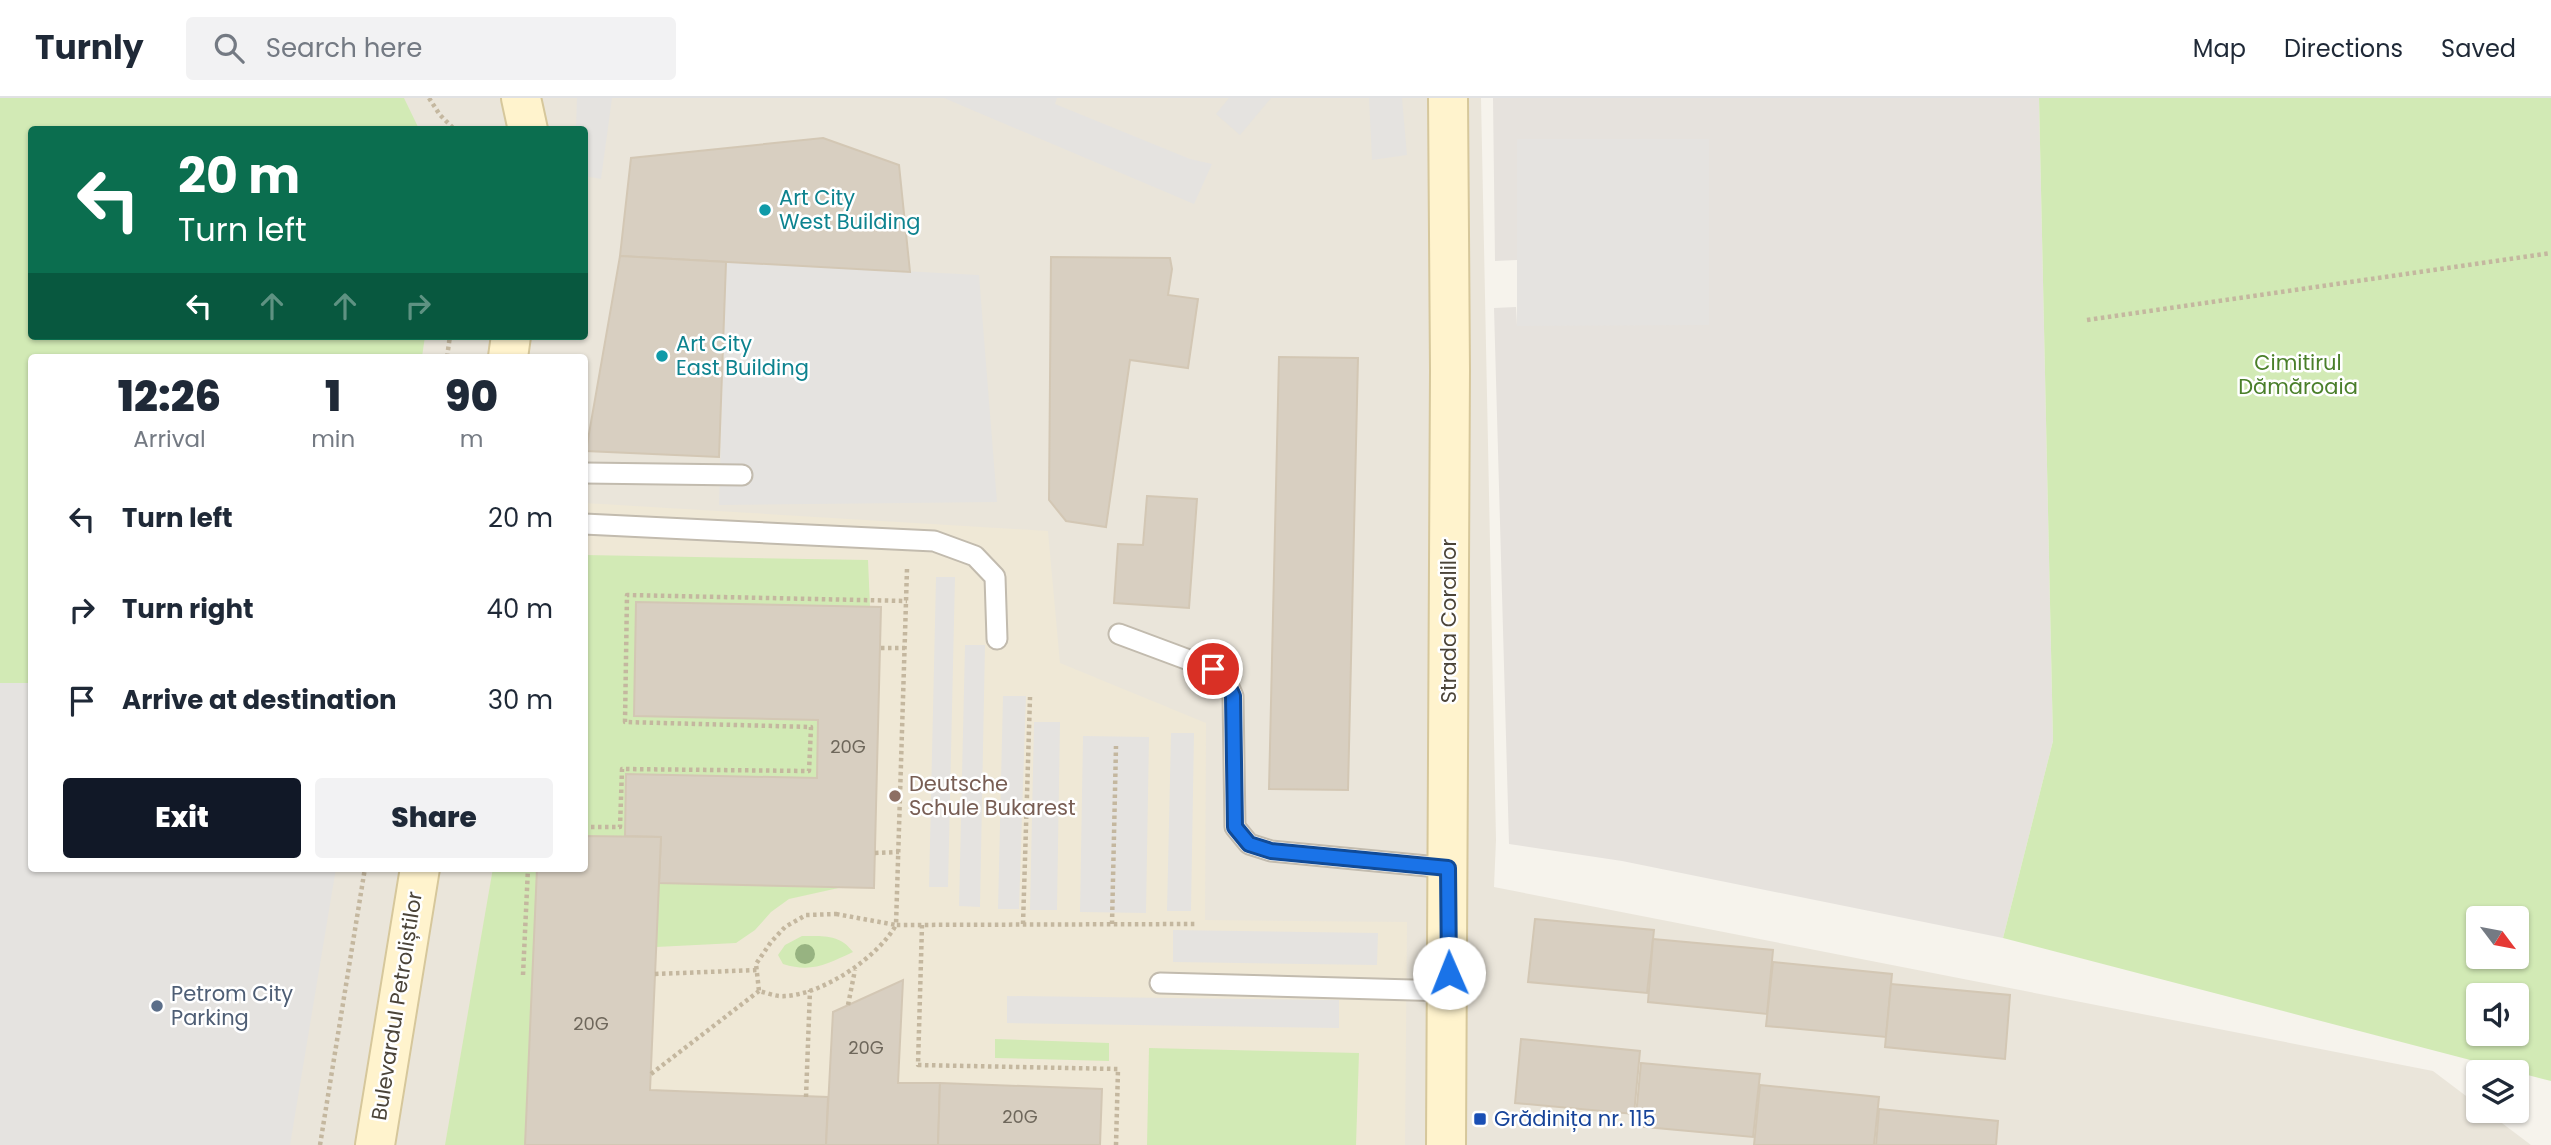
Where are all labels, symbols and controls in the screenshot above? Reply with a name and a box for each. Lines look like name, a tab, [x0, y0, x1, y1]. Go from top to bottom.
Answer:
search box	[186, 17, 676, 80]
text: Turnly	[35, 24, 144, 71]
icon: search	[210, 29, 248, 67]
text: Search here	[266, 30, 422, 66]
text: Map	[2193, 32, 2246, 65]
text: Directions	[2284, 32, 2403, 65]
text: Saved	[2441, 32, 2516, 65]
text: 20 m	[178, 142, 300, 210]
icon: left	[63, 154, 154, 245]
place label: Art City West Building	[779, 183, 920, 236]
marker: Art City West Building	[757, 202, 773, 218]
text: Turn left	[178, 207, 307, 252]
icon: left	[180, 287, 218, 325]
icon: ahead	[253, 287, 291, 325]
icon: ahead	[326, 287, 364, 325]
icon: right	[399, 287, 437, 325]
place label: Art City East Building	[676, 329, 809, 382]
marker: Art City East Building	[654, 348, 670, 364]
park label: Cimitirul Dămăroaia	[2238, 348, 2358, 401]
text: 12:26	[118, 367, 221, 426]
text: 1	[325, 367, 341, 426]
text: 90	[445, 367, 498, 426]
text: Arrival	[133, 423, 206, 455]
text: min	[311, 423, 355, 455]
text: m	[460, 423, 483, 455]
icon: left	[63, 500, 101, 538]
text: Turn left	[122, 500, 233, 536]
text: 20 m	[488, 500, 553, 536]
street label: Strada Coralilor	[1434, 539, 1463, 703]
icon: right	[63, 591, 101, 629]
text: Turn right	[122, 591, 254, 627]
text: 40 m	[487, 591, 553, 627]
pin	[1183, 639, 1243, 699]
icon: arrive	[1194, 650, 1232, 688]
icon: arrive	[63, 682, 101, 720]
text: Arrive at destination	[122, 682, 397, 718]
text: 30 m	[488, 682, 553, 718]
house number: 20G	[830, 734, 866, 759]
place label: Deutsche Schule Bukarest	[909, 769, 1076, 822]
button: Exit	[63, 778, 301, 858]
button: Share	[315, 778, 553, 858]
marker: Deutsche Schule Bukarest	[887, 788, 903, 804]
street label: Bulevardul Petroliștilor	[364, 889, 429, 1122]
north arrow	[2466, 906, 2529, 970]
map controls	[2466, 906, 2529, 1123]
position arrow	[1412, 936, 1486, 1010]
place label: Petrom City Parking	[171, 979, 293, 1032]
button: sound	[2466, 983, 2529, 1046]
marker: Petrom City Parking	[149, 998, 165, 1014]
house number: 20G	[573, 1011, 609, 1036]
house number: 20G	[848, 1035, 884, 1060]
button: layers	[2466, 1060, 2529, 1123]
house number: 20G	[1002, 1104, 1038, 1129]
place label: Grădinița nr. 115	[1494, 1104, 1656, 1133]
marker: Grădinița nr. 115	[1472, 1111, 1488, 1127]

